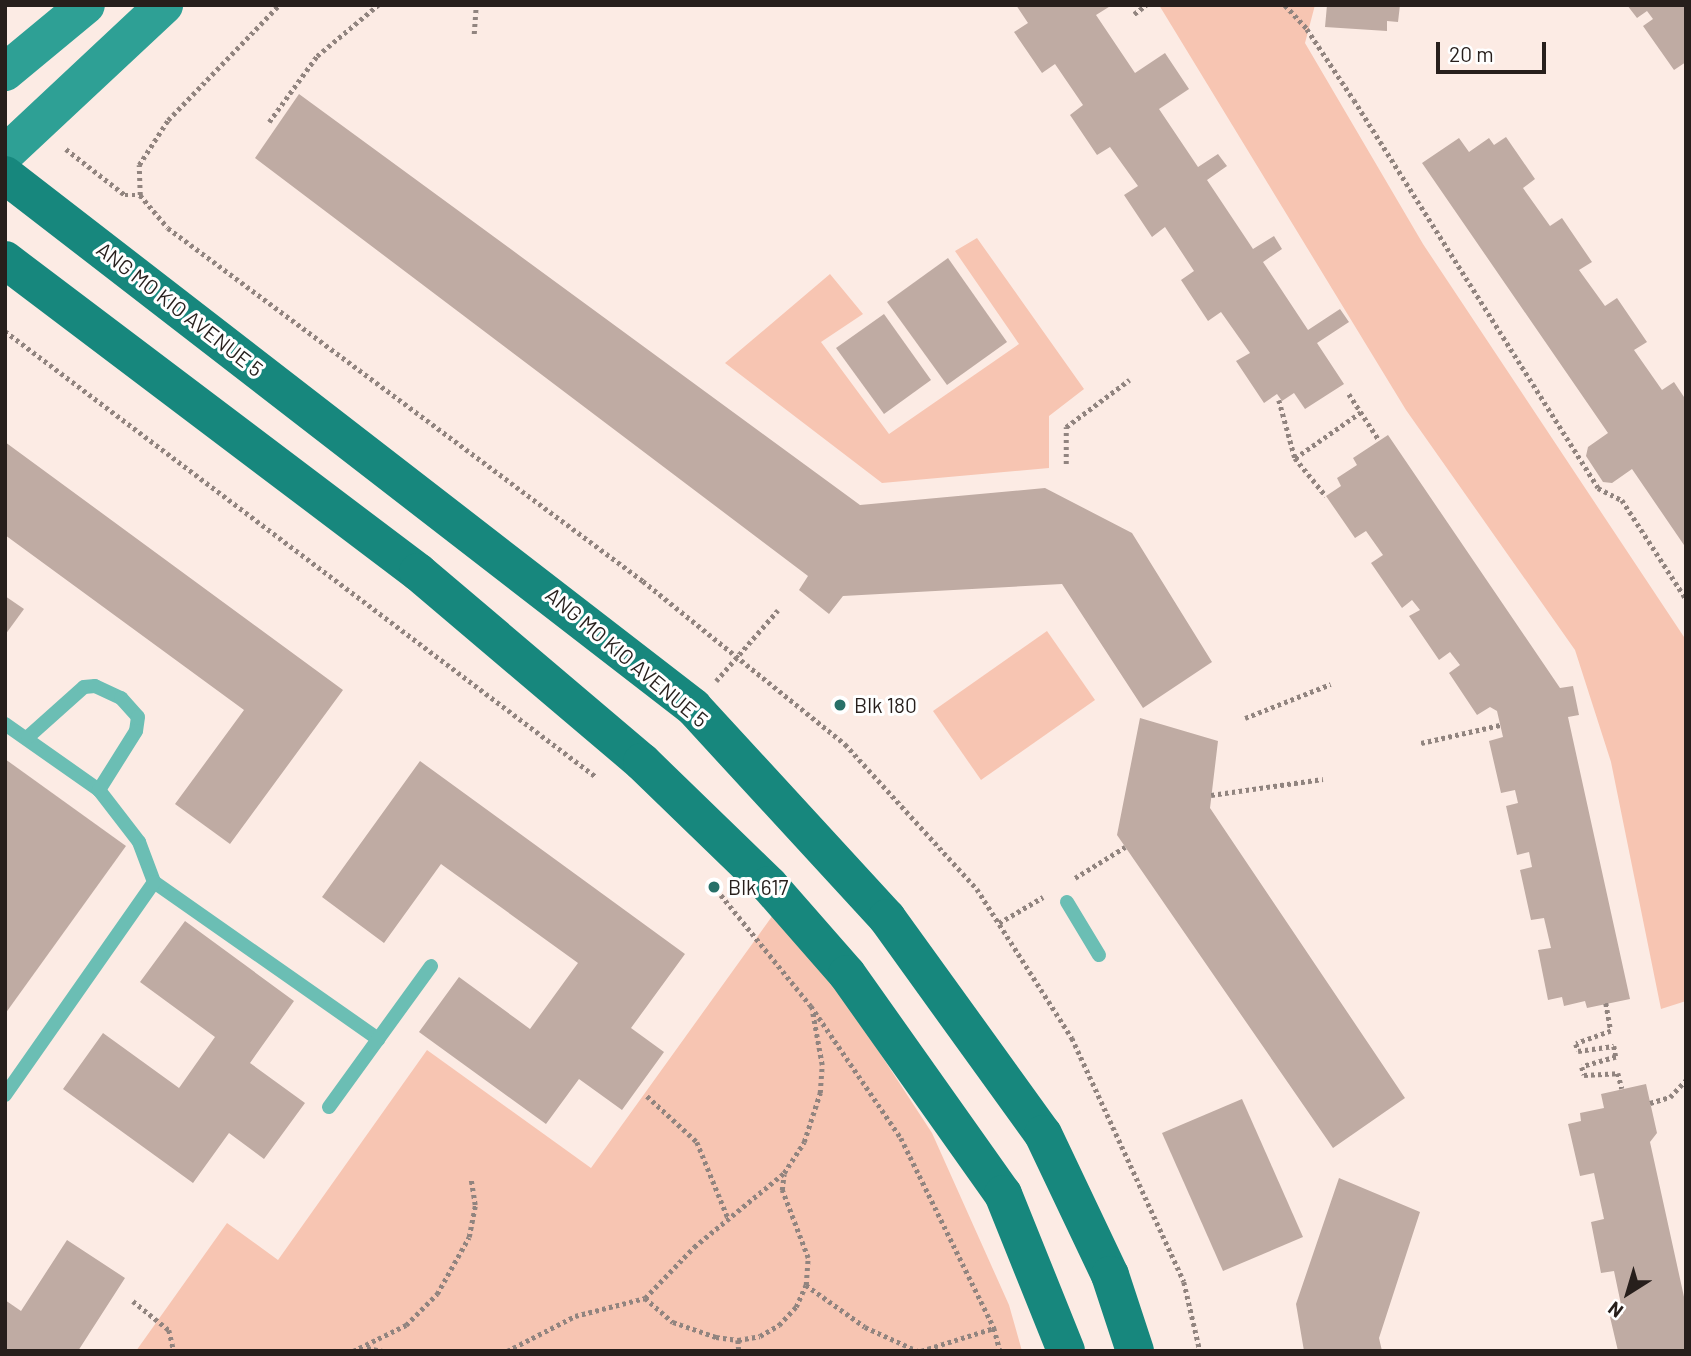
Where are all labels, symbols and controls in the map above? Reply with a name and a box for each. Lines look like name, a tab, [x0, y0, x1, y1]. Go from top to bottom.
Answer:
scale bar	[1439, 28, 1549, 72]
text: 20 m	[1449, 41, 1494, 66]
street label: ANG MO KIO AVENUE 5	[92, 236, 268, 382]
street label: ANG MO KIO AVENUE 5	[541, 582, 713, 732]
place label: Blk 180	[854, 692, 917, 718]
marker: Blk 180	[832, 697, 848, 713]
place label: Blk 617	[728, 874, 788, 900]
marker: Blk 617	[706, 879, 722, 895]
north arrow	[1593, 1258, 1663, 1328]
text: N	[1603, 1297, 1627, 1323]

